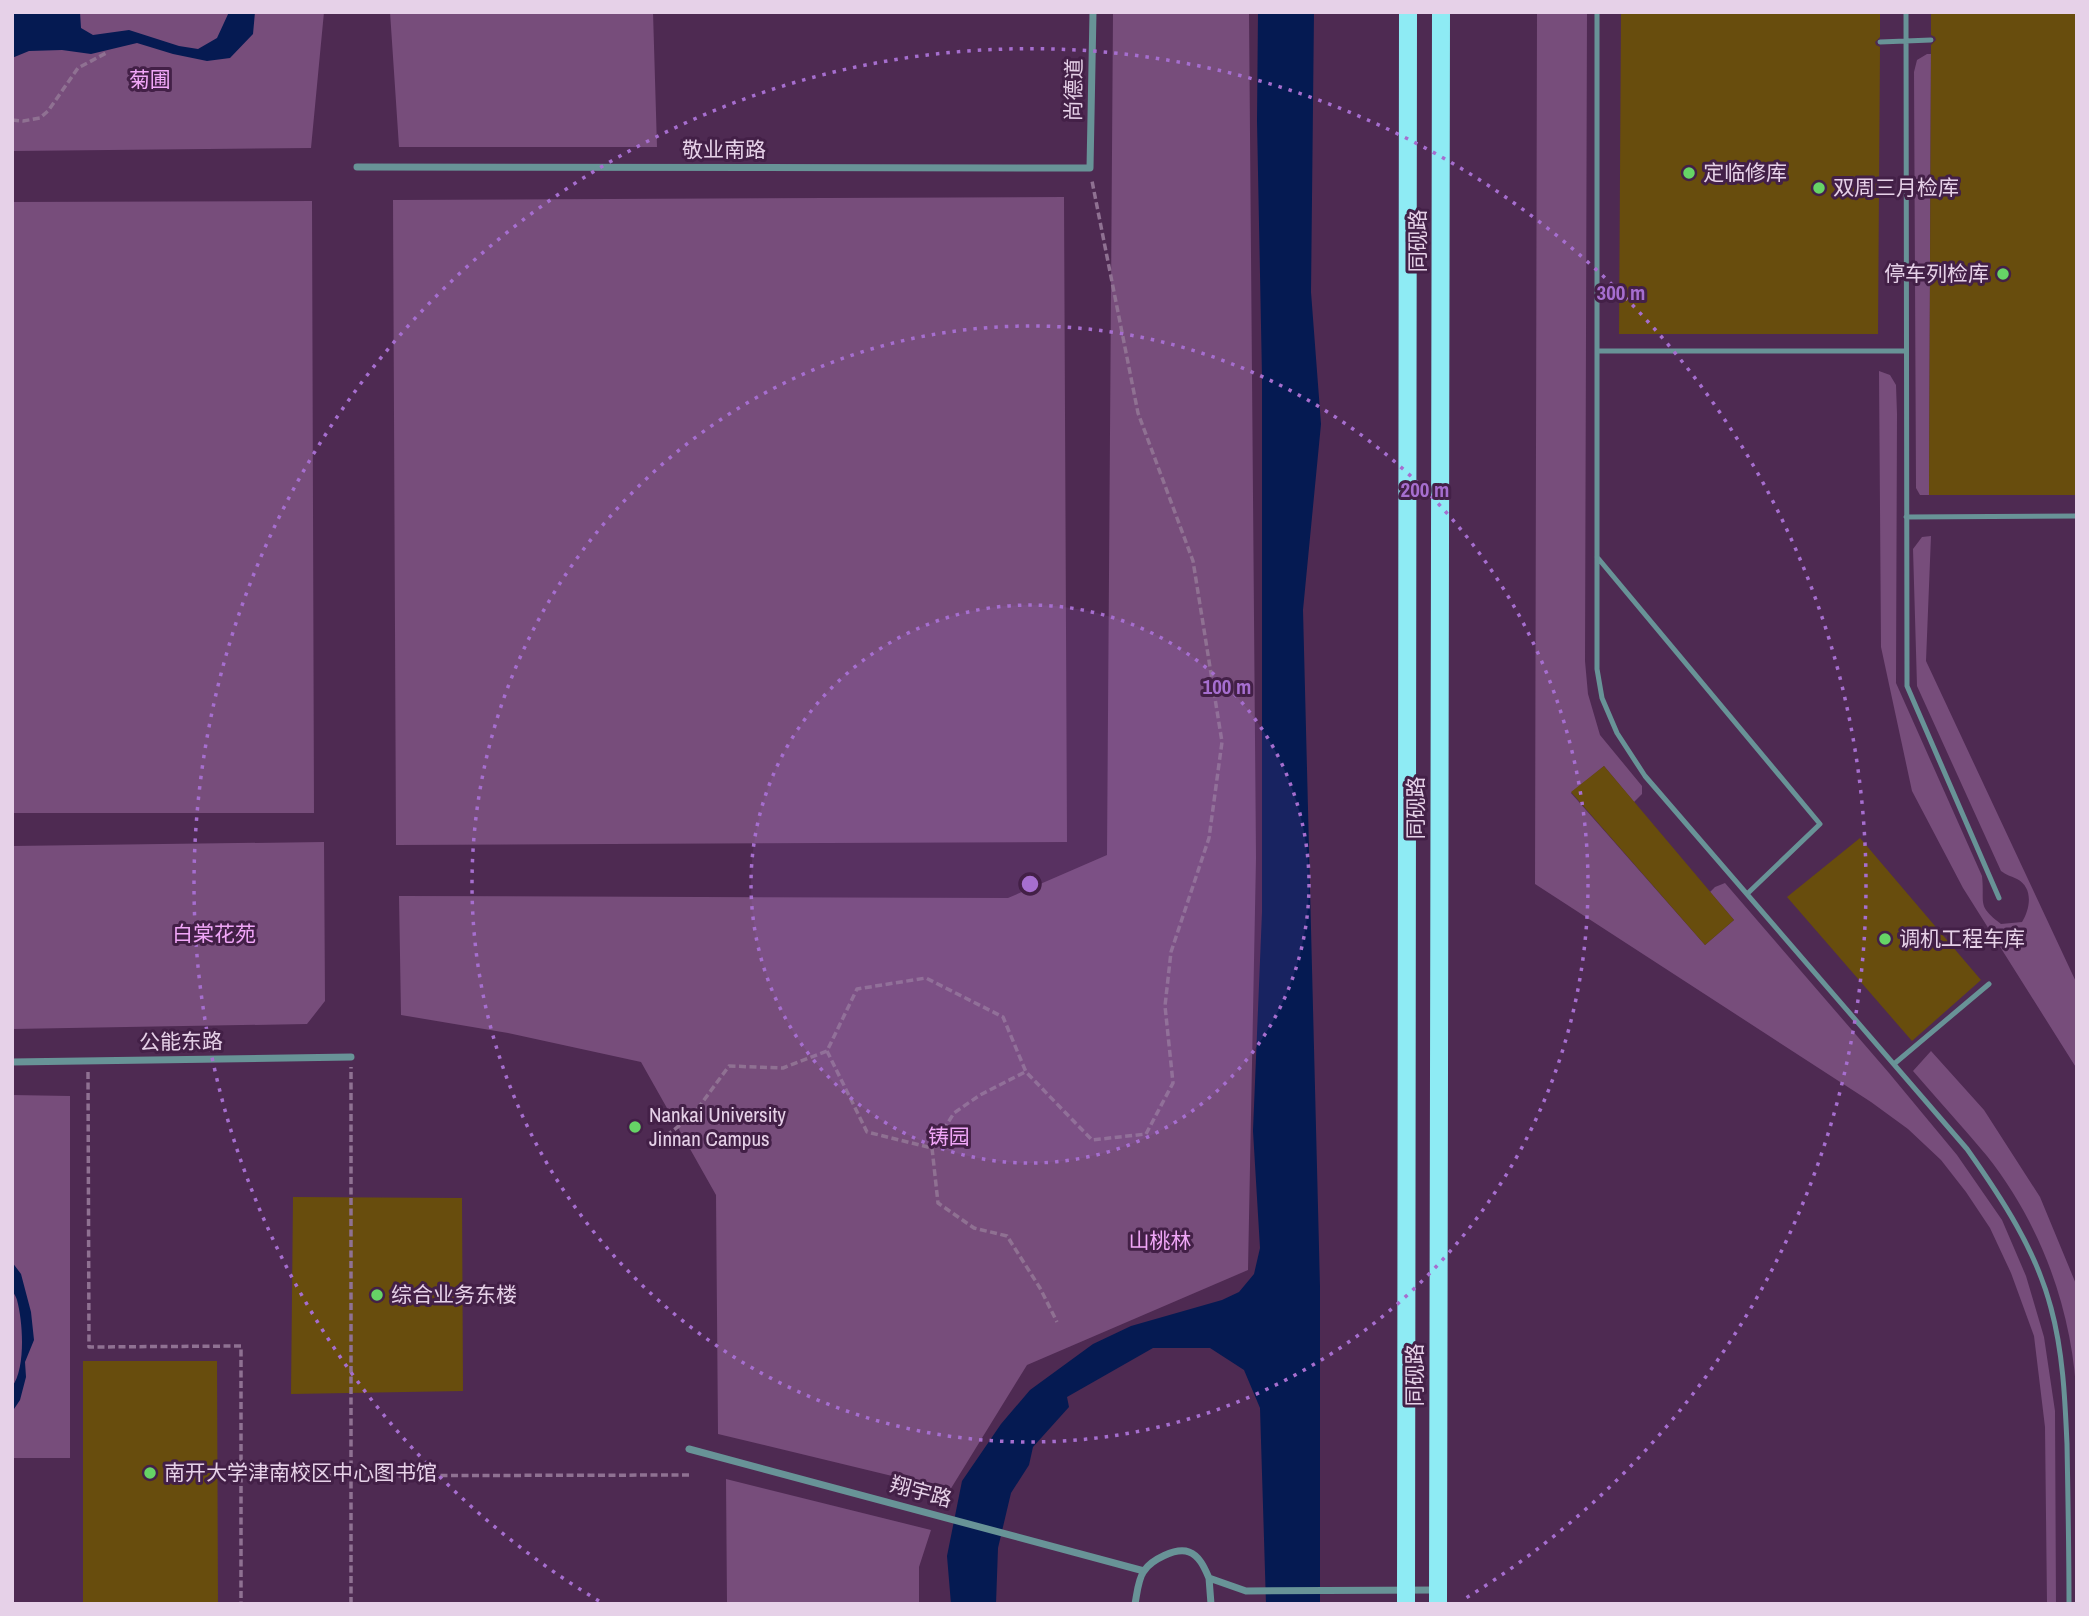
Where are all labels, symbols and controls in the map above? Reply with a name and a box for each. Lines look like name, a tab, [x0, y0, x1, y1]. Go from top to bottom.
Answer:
street label: 尚德道	[1058, 58, 1089, 122]
park label: 菊圃	[129, 65, 171, 94]
street label: 敬业南路	[682, 135, 766, 164]
place label: 定临修库	[1703, 158, 1787, 187]
marker: 定临修库	[1681, 165, 1697, 181]
place label: 双周三月检库	[1833, 173, 1959, 202]
marker: 双周三月检库	[1811, 180, 1827, 196]
street label: 同砚路	[1403, 210, 1432, 273]
place label: 停车列检库	[1884, 259, 1989, 288]
marker: 停车列检库	[1995, 266, 2011, 282]
text: 300 m	[1597, 278, 1645, 307]
text: 200 m	[1401, 475, 1449, 504]
text: 100 m	[1203, 672, 1251, 701]
street label: 同砚路	[1401, 777, 1430, 840]
centre of rings	[1018, 872, 1042, 896]
park label: 白棠花苑	[172, 919, 256, 948]
place label: 调机工程车库	[1899, 924, 2025, 953]
marker: 调机工程车库	[1877, 931, 1893, 947]
street label: 公能东路	[139, 1026, 223, 1057]
place label: Nankai University Jinnan Campus	[649, 1100, 786, 1153]
marker: Nankai University Jinnan Campus	[627, 1119, 643, 1135]
park label: 铸园	[928, 1122, 970, 1151]
park label: 山桃林	[1129, 1226, 1192, 1255]
place label: 综合业务东楼	[391, 1280, 517, 1309]
marker: 综合业务东楼	[369, 1287, 385, 1303]
street label: 同砚路	[1400, 1344, 1429, 1407]
place label: 南开大学津南校区中心图书馆	[164, 1458, 437, 1487]
marker: 南开大学津南校区中心图书馆	[142, 1465, 158, 1481]
street label: 翔宇路	[887, 1469, 955, 1514]

